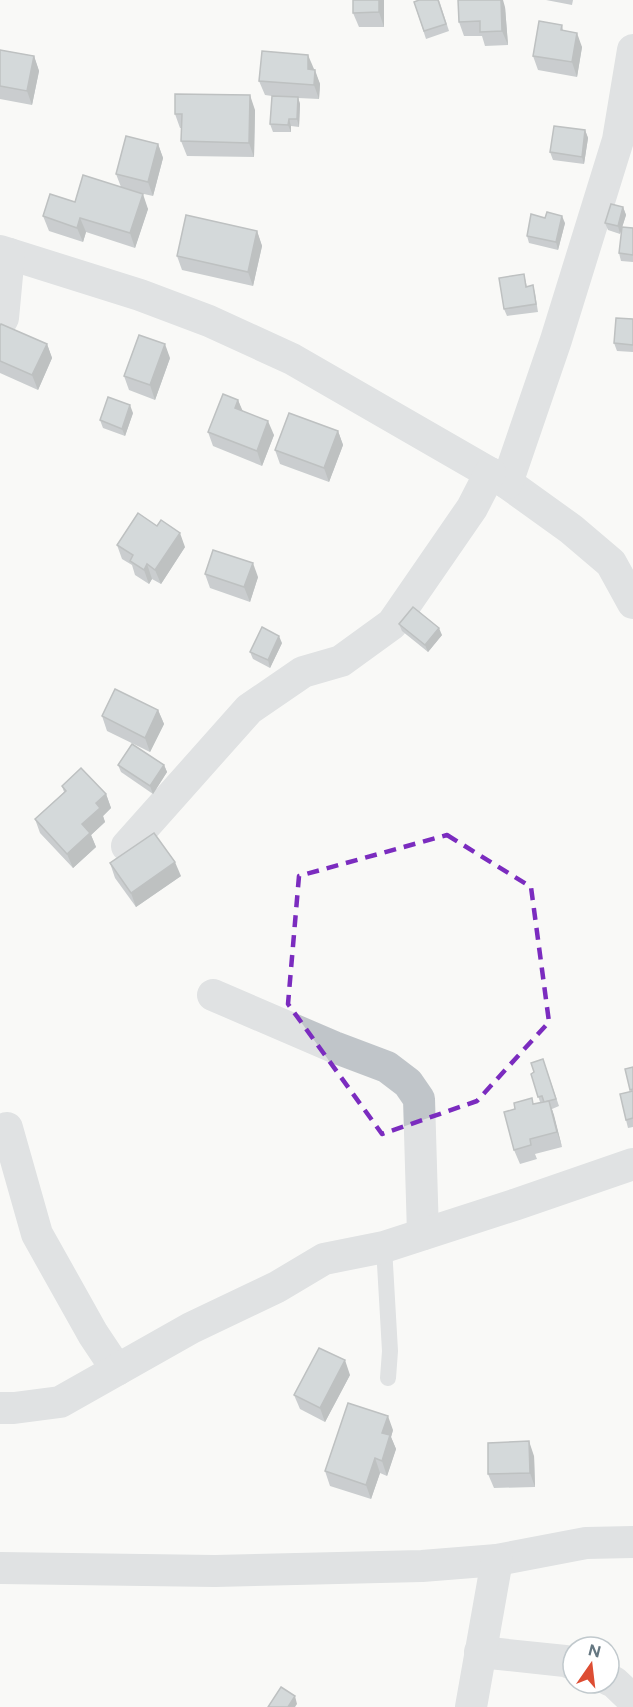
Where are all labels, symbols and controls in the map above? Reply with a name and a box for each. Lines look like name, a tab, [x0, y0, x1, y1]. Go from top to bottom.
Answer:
north arrow	[561, 1635, 621, 1695]
text: N	[586, 1640, 603, 1662]

